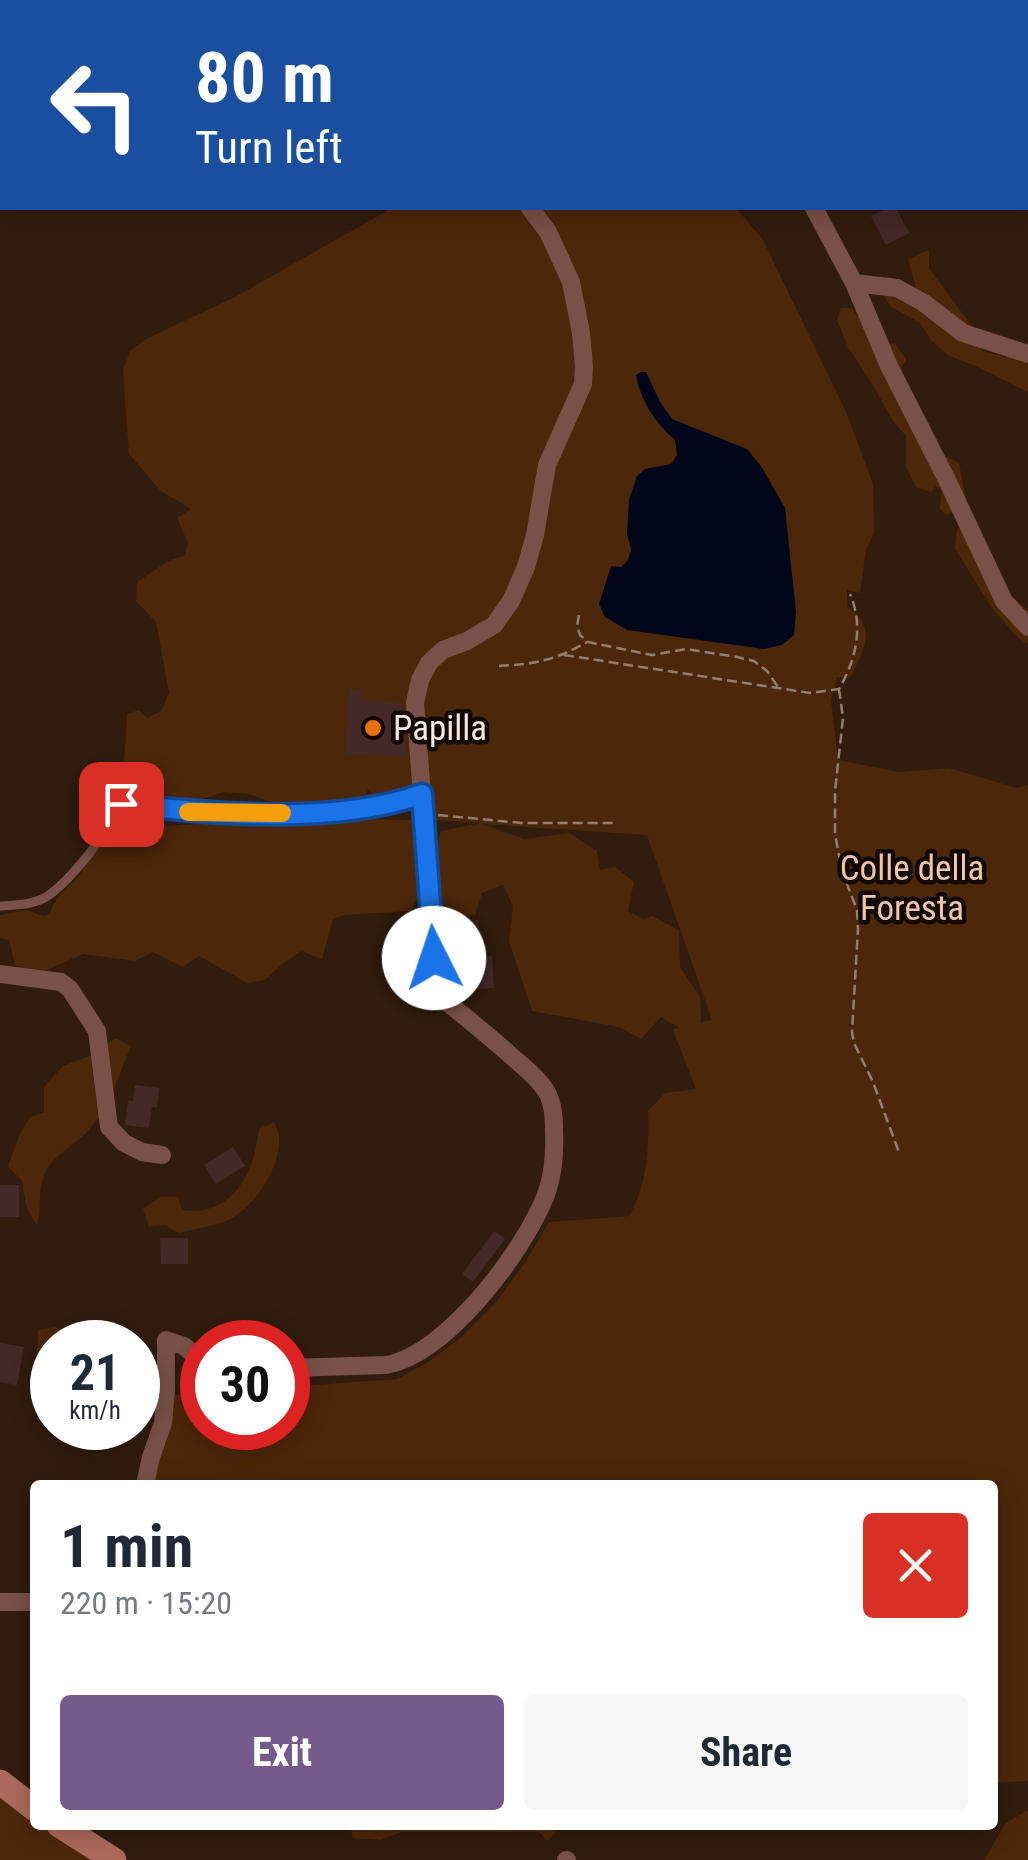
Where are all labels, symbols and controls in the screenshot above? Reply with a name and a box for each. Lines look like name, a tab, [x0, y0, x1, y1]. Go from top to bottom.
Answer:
text: 80 m	[195, 37, 334, 119]
icon: left	[30, 40, 160, 170]
text: Turn left	[195, 121, 343, 174]
place label: Papilla	[393, 708, 487, 749]
marker: Papilla	[362, 717, 384, 739]
pin	[79, 762, 164, 847]
icon: arrive	[94, 777, 149, 832]
park label: Colle della Foresta	[840, 848, 984, 929]
position arrow	[382, 906, 486, 1010]
speed limit sign: 30	[180, 1320, 310, 1450]
text: 21	[70, 1344, 120, 1402]
text: km/h	[69, 1396, 121, 1425]
text: 1 min	[60, 1511, 193, 1582]
button: close	[863, 1513, 968, 1618]
text: 220 m · 15:20	[60, 1584, 232, 1622]
button: Exit	[60, 1695, 504, 1810]
button: Share	[524, 1695, 968, 1810]

